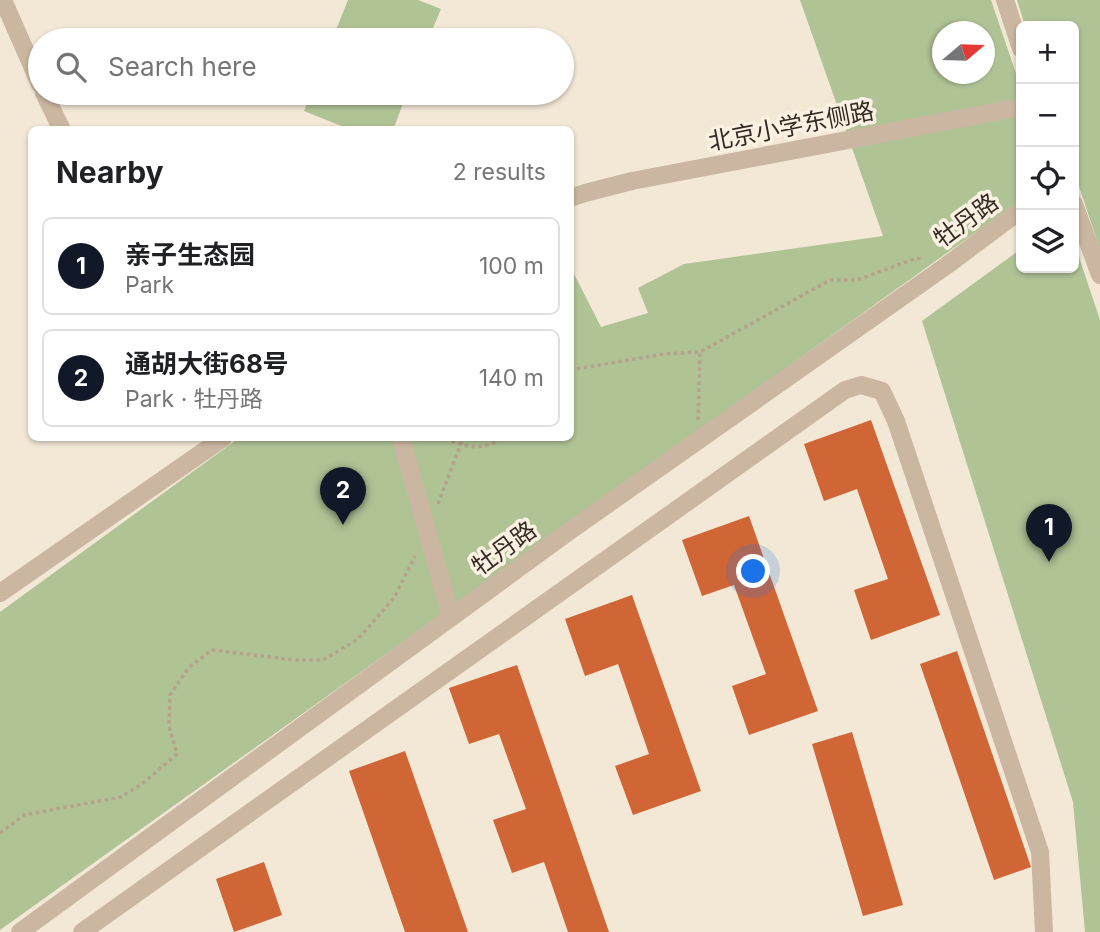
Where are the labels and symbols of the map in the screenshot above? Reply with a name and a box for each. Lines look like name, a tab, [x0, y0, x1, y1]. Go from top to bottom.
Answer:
north arrow	[932, 21, 995, 84]
street label: 北京小学东侧路	[706, 96, 876, 156]
street label: 牡丹路	[928, 187, 1004, 253]
pin: 2	[320, 467, 366, 525]
pin: 1	[1026, 504, 1072, 562]
street label: 牡丹路	[466, 515, 542, 581]
your location	[736, 554, 770, 588]

